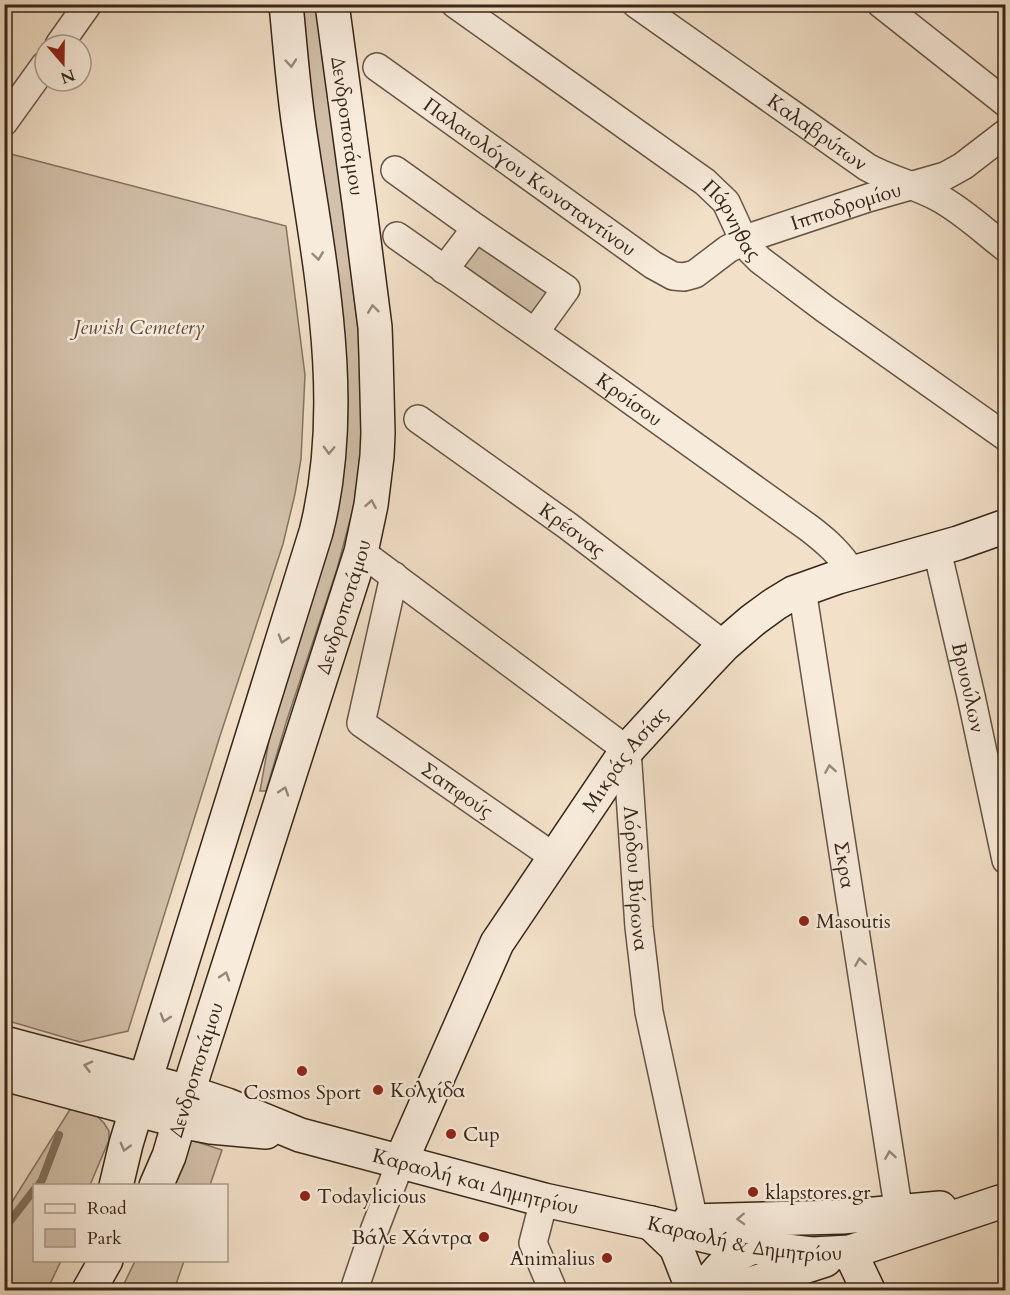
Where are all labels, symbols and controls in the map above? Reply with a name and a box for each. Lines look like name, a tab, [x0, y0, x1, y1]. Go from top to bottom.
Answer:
north arrow	[33, 33, 93, 93]
street label: Δενδροποτάμου	[324, 55, 371, 197]
one-way arrow	[284, 58, 297, 67]
text: N	[57, 63, 78, 89]
street label: Καλαβρύτων	[762, 88, 873, 177]
street label: Παλαιολόγου Κωνσταντίνου	[418, 91, 641, 263]
street label: Πάρνηθας	[696, 174, 767, 267]
street label: Ιπποδρομίου	[787, 176, 905, 237]
one-way arrow	[311, 251, 323, 261]
one-way arrow	[367, 305, 379, 314]
park label: Jewish Cemetery	[69, 314, 205, 341]
street label: Κροίσου	[590, 367, 668, 433]
one-way arrow	[323, 446, 336, 455]
street label: Κρέσνας	[533, 497, 611, 564]
one-way arrow	[364, 499, 377, 509]
street label: Δενδροποτάμου	[310, 537, 377, 678]
one-way arrow	[278, 633, 290, 644]
street label: Βρυούλων	[945, 640, 991, 735]
street label: Μικράς Ασίας	[576, 701, 674, 818]
street label: Σαπφούς	[416, 756, 499, 825]
one-way arrow	[824, 765, 837, 775]
one-way arrow	[277, 786, 290, 797]
street label: Λόρδου Βύρωνα	[617, 805, 655, 952]
street label: Σκρα	[827, 839, 861, 890]
place label: Masoutis	[816, 908, 891, 935]
marker: Masoutis	[797, 914, 811, 928]
one-way arrow	[854, 958, 867, 968]
one-way arrow	[218, 971, 230, 982]
street label: Δενδροποτάμου	[162, 999, 230, 1141]
one-way arrow	[160, 1012, 172, 1023]
one-way arrow	[84, 1061, 94, 1073]
marker: Cosmos Sport	[295, 1064, 309, 1078]
place label: Κολχίδα	[390, 1077, 465, 1104]
place label: Cosmos Sport	[243, 1079, 362, 1106]
marker: Κολχίδα	[371, 1083, 385, 1097]
place label: Cup	[463, 1121, 500, 1148]
marker: Cup	[444, 1127, 458, 1141]
one-way arrow	[120, 1142, 133, 1152]
street label: Καραολή και Δημητρίου	[369, 1142, 581, 1221]
one-way arrow	[884, 1150, 896, 1159]
place label: klapstores.gr	[765, 1179, 871, 1206]
place label: Todaylicious	[317, 1183, 426, 1210]
legend	[33, 1184, 228, 1262]
marker: klapstores.gr	[746, 1185, 760, 1199]
marker: Todaylicious	[298, 1189, 312, 1203]
text: Road	[87, 1196, 127, 1221]
street label: Καραολή & Δημητρίου	[645, 1210, 843, 1268]
one-way arrow	[737, 1213, 746, 1225]
place label: Βάλε Χάντρα	[351, 1224, 472, 1251]
text: Park	[87, 1226, 122, 1251]
marker: Βάλε Χάντρα	[477, 1230, 491, 1244]
place label: Animalius	[510, 1245, 595, 1272]
marker: Animalius	[600, 1251, 614, 1265]

